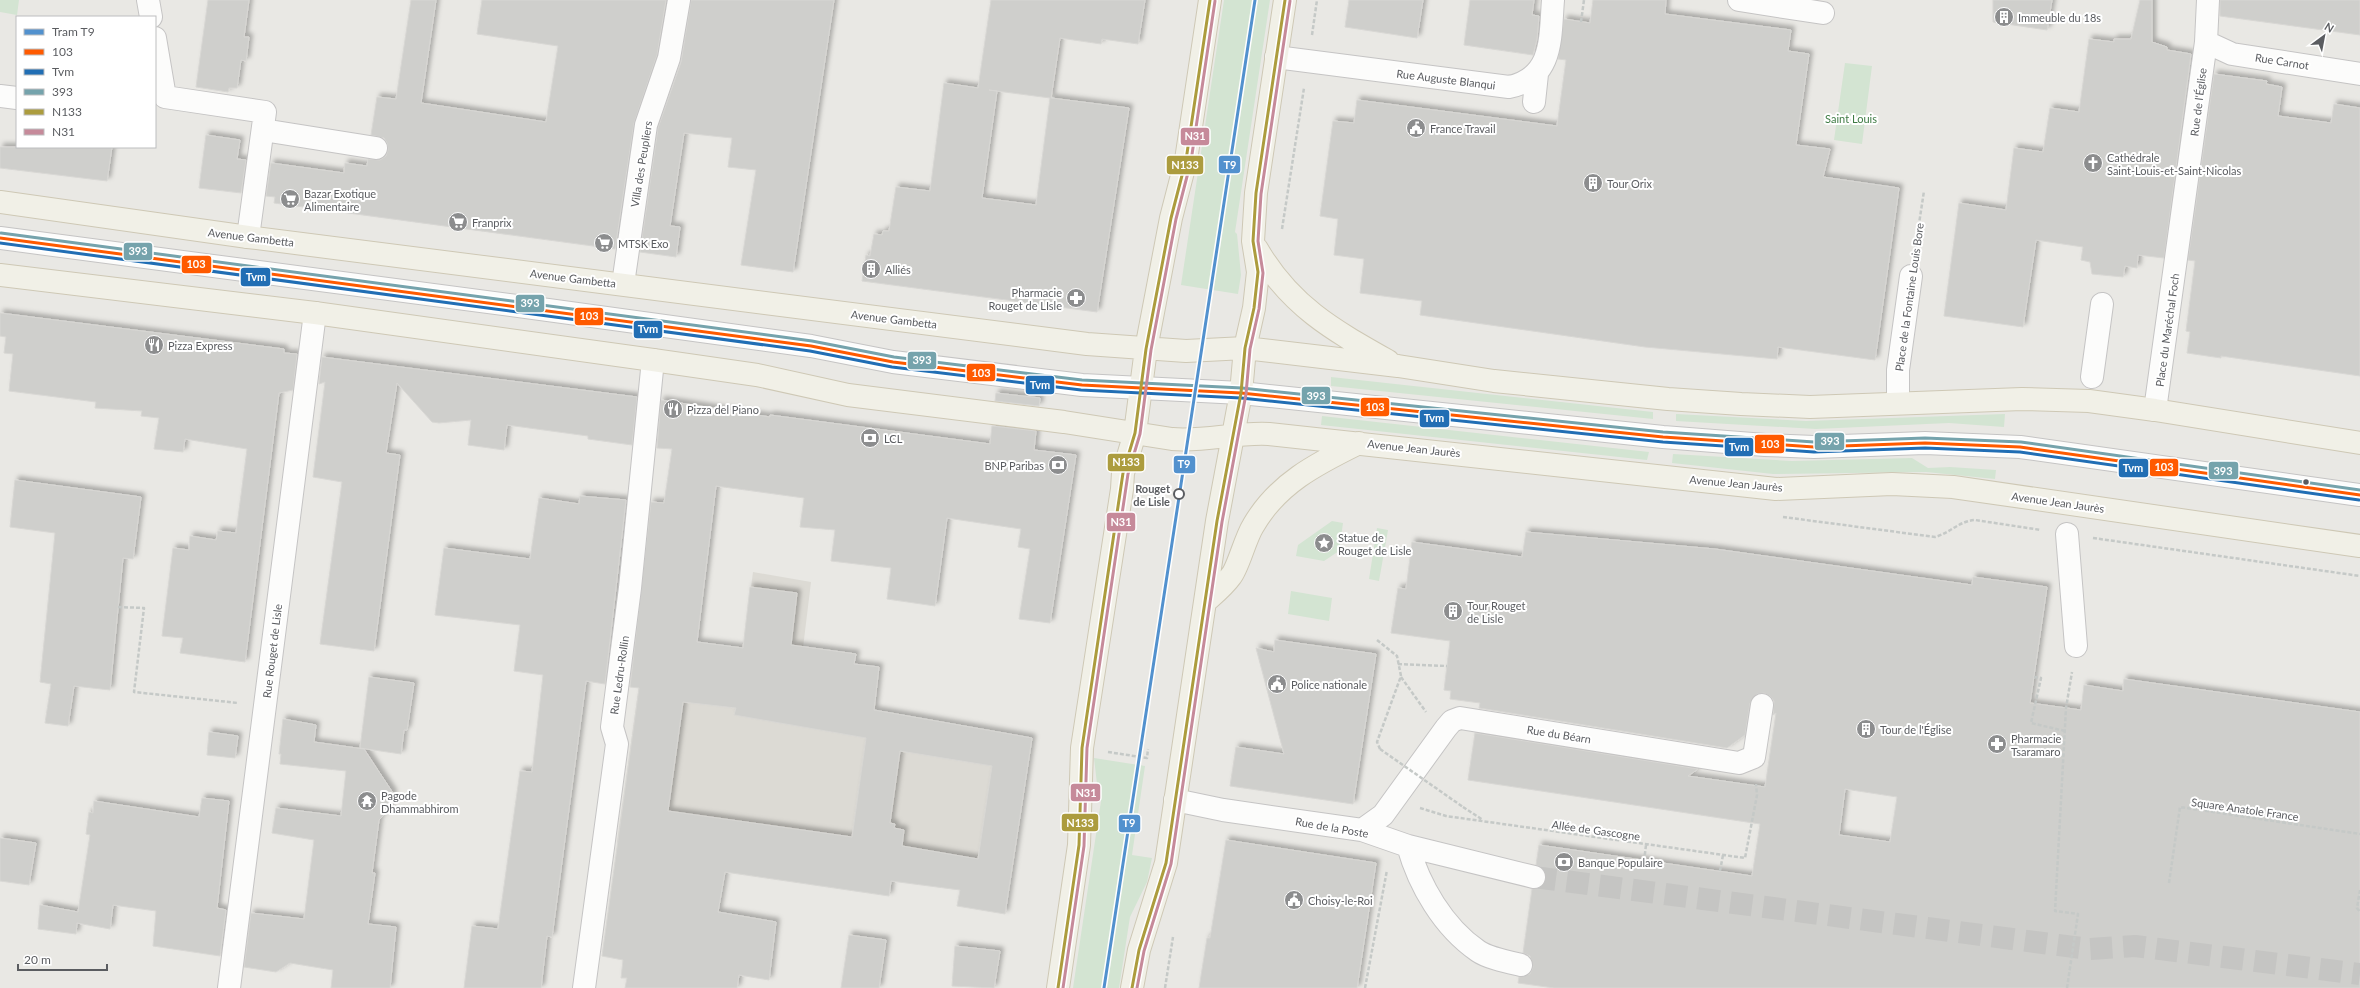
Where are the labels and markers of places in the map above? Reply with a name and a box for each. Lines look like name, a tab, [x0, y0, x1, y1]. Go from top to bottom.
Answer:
building icon: Immeuble du 18s	[1993, 6, 2015, 28]
place label: Immeuble du 18s	[2018, 11, 2101, 24]
public building icon: France Travail	[1405, 117, 1427, 139]
place label: France Travail	[1430, 122, 1496, 135]
place label: Cathédrale Saint-Louis-et-Saint-Nicolas	[2107, 151, 2241, 177]
church icon: Cathédrale Saint-Louis-et-Saint-Nicolas	[2082, 152, 2104, 174]
building icon: Tour Orix	[1582, 172, 1604, 194]
place label: Tour Orix	[1607, 177, 1652, 190]
place label: Bazar Exotique Alimentaire	[304, 187, 376, 213]
supermarket icon: Bazar Exotique Alimentaire	[279, 188, 301, 210]
supermarket icon: Franprix	[447, 211, 469, 233]
place label: Franprix	[472, 216, 512, 229]
supermarket icon: MTSK Exo	[593, 232, 615, 254]
place label: MTSK Exo	[618, 237, 669, 250]
building icon: Alliés	[860, 258, 882, 280]
place label: Alliés	[885, 263, 911, 276]
place label: Pharmacie Rouget de LIsle	[988, 286, 1062, 312]
pharmacy icon: Pharmacie Rouget de LIsle	[1065, 287, 1087, 309]
restaurant icon: Pizza Express	[143, 334, 165, 356]
place label: Pizza Express	[168, 339, 233, 352]
restaurant icon: Pizza del Piano	[662, 398, 684, 420]
place label: Pizza del Piano	[687, 403, 759, 416]
bank icon: LCL	[859, 427, 881, 449]
place label: LCL	[884, 432, 903, 445]
bank icon: BNP Paribas	[1047, 454, 1069, 476]
place label: BNP Paribas	[984, 459, 1044, 472]
unlabelled marker	[2301, 477, 2311, 487]
place label: Rouget de Lisle	[1133, 482, 1171, 508]
marker: Rouget de Lisle	[1173, 488, 1185, 500]
place label: Statue de Rouget de Lisle	[1338, 531, 1411, 557]
place icon: Statue de Rouget de Lisle	[1313, 532, 1335, 554]
place label: Tour Rouget de Lisle	[1467, 599, 1525, 625]
building icon: Tour Rouget de Lisle	[1442, 600, 1464, 622]
public building icon: Police nationale	[1266, 673, 1288, 695]
place label: Police nationale	[1291, 678, 1367, 691]
building icon: Tour de l'Église	[1855, 718, 1877, 740]
place label: Tour de l'Église	[1880, 723, 1952, 736]
place label: Pharmacie Tsaramaro	[2011, 732, 2062, 758]
pharmacy icon: Pharmacie Tsaramaro	[1986, 733, 2008, 755]
place label: Pagode Dhammabhirom	[381, 789, 458, 815]
temple icon: Pagode Dhammabhirom	[356, 790, 378, 812]
bank icon: Banque Populaire	[1553, 851, 1575, 873]
place label: Banque Populaire	[1578, 856, 1663, 869]
public building icon: Choisy-le-Roi	[1283, 889, 1305, 911]
place label: Choisy-le-Roi	[1308, 894, 1373, 907]

